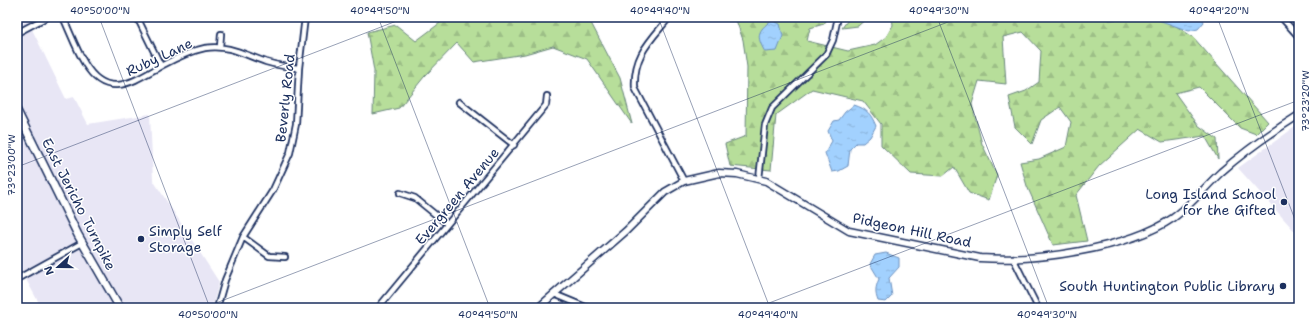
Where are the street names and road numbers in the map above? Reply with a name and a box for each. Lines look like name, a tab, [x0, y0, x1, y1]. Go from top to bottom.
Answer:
street label: Ruby Lane	[123, 34, 195, 80]
street label: Beverly Road	[271, 53, 299, 143]
street label: East Jericho Turnpike	[38, 135, 120, 273]
street label: Evergreen Avenue	[411, 144, 503, 248]
street label: Pidgeon Hill Road	[851, 209, 973, 251]

